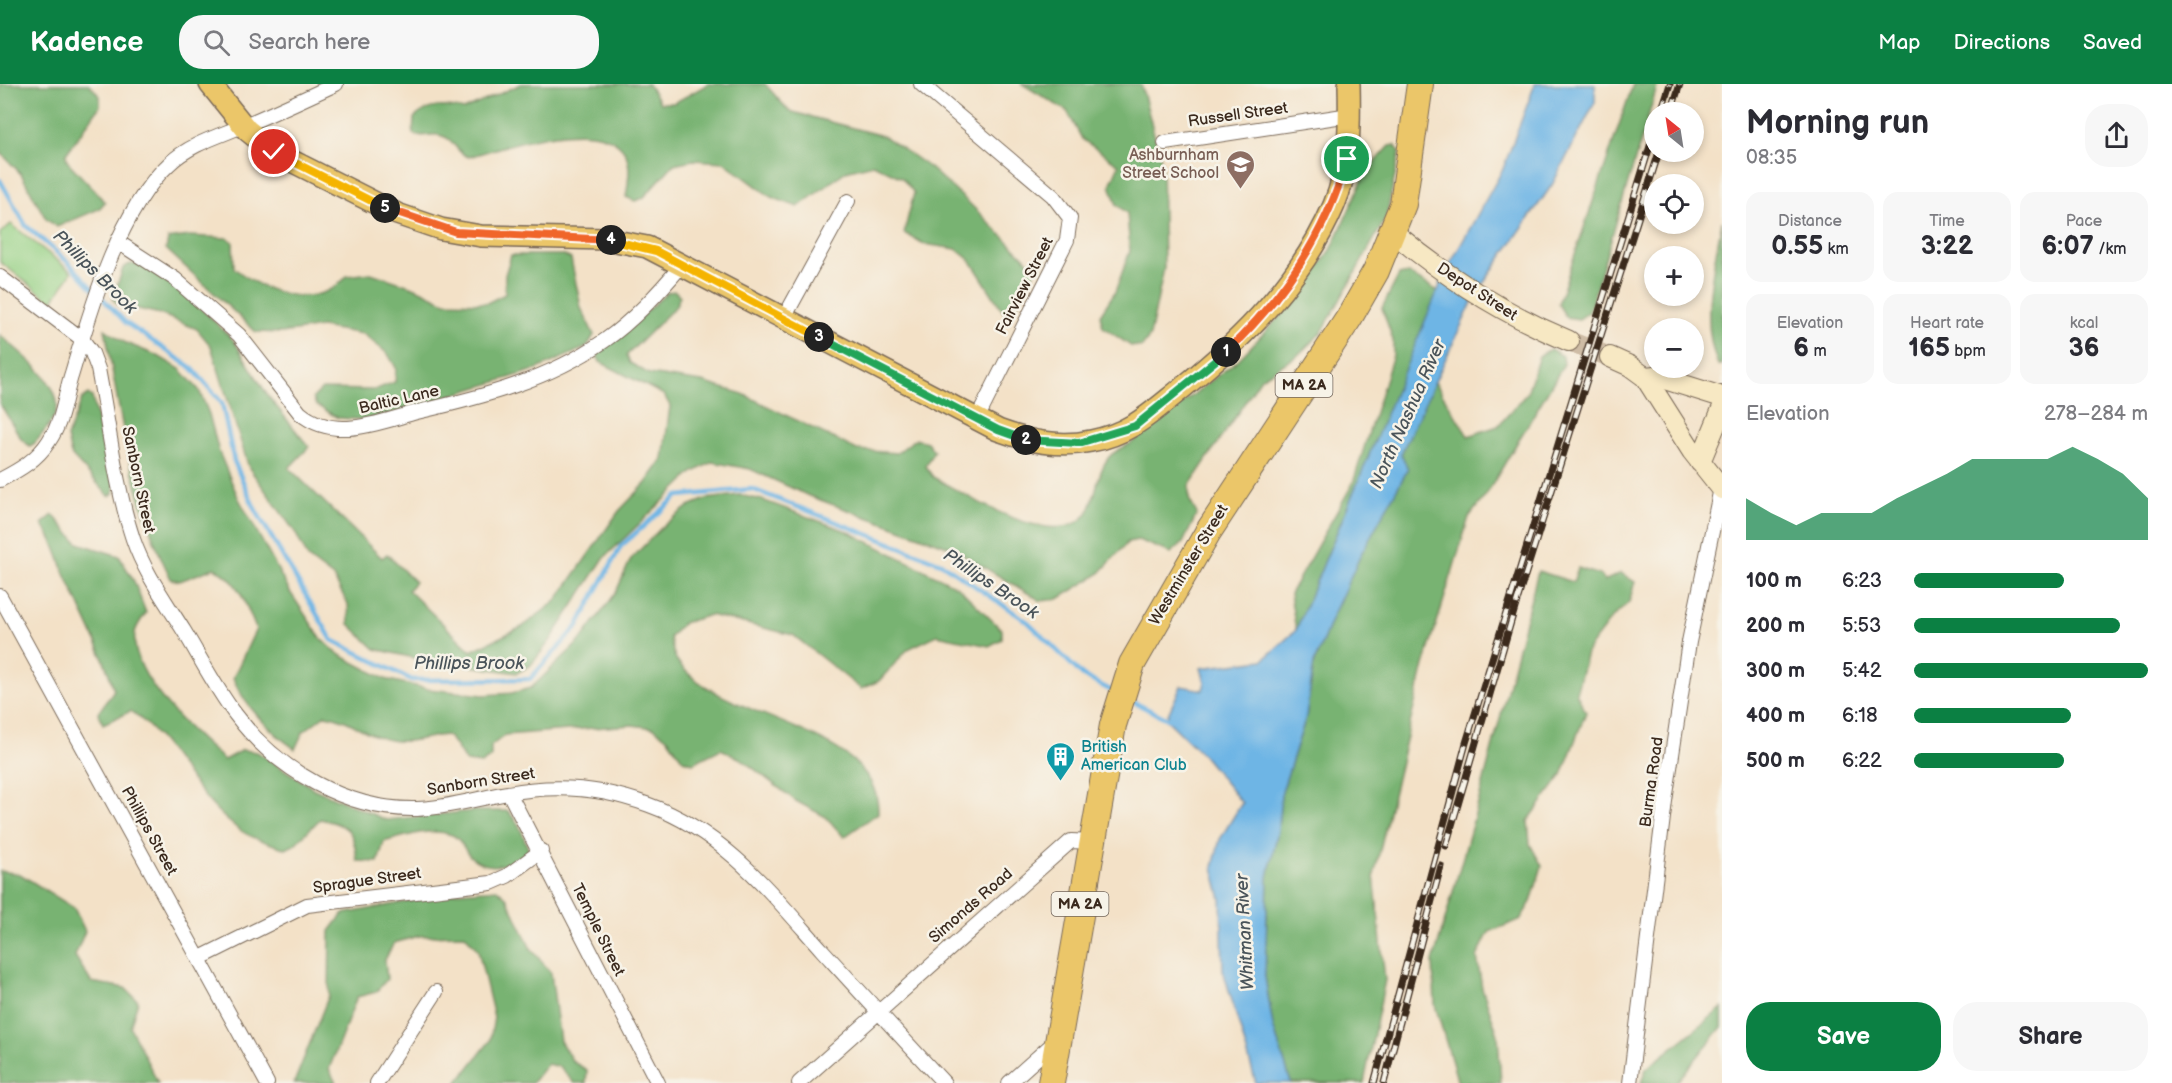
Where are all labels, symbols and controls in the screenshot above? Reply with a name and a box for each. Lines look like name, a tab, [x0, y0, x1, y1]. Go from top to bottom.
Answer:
search box	[179, 15, 599, 69]
text: Kadence	[30, 26, 143, 59]
icon: search	[200, 26, 233, 59]
text: Search here	[248, 29, 370, 56]
text: Map	[1878, 30, 1921, 55]
text: Directions	[1954, 30, 2050, 55]
text: Saved	[2083, 30, 2142, 55]
street label: Russell Street	[1187, 99, 1289, 131]
north arrow	[1644, 102, 1704, 162]
map controls	[1644, 102, 1704, 378]
text: Morning run	[1746, 103, 1929, 143]
button: share	[2085, 104, 2148, 167]
pin	[248, 126, 299, 177]
pin	[1321, 133, 1372, 184]
icon: check	[257, 135, 290, 168]
icon: arrive	[1330, 142, 1363, 175]
place label: Ashburnham Street School	[1122, 146, 1219, 183]
text: 08:35	[1746, 146, 1797, 170]
school or university icon: Ashburnham Street School	[1224, 148, 1256, 190]
button: locate	[1644, 174, 1704, 234]
pin: 5	[370, 193, 400, 223]
text: 5	[380, 198, 390, 217]
text: Distance	[1778, 212, 1842, 231]
text: Time	[1929, 212, 1965, 231]
text: Pace	[2066, 212, 2102, 231]
pin: 4	[596, 225, 626, 255]
water label: Phillips Brook	[49, 226, 142, 319]
text: 4	[606, 230, 616, 249]
text: 0.55	[1771, 231, 1823, 262]
text: 3:22	[1921, 231, 1973, 262]
text: 6:07	[2041, 231, 2094, 262]
street label: Fairview Street	[992, 234, 1058, 338]
text: km	[1823, 240, 1849, 259]
text: /km	[2094, 240, 2127, 259]
button: +	[1644, 246, 1704, 306]
street label: Depot Street	[1433, 259, 1521, 325]
text: Elevation	[1777, 314, 1843, 333]
text: Heart rate	[1910, 314, 1984, 333]
text: kcal	[2070, 314, 2098, 333]
button: −	[1644, 318, 1704, 378]
pin: 3	[804, 322, 834, 352]
text: 3	[814, 327, 824, 346]
text: 6	[1793, 333, 1809, 364]
text: 165	[1908, 333, 1950, 364]
text: 36	[2069, 333, 2099, 364]
water label: North Nashua River	[1366, 335, 1451, 492]
pin: 1	[1211, 337, 1241, 367]
text: 1	[1223, 342, 1229, 361]
text: m	[1809, 342, 1827, 361]
text: bpm	[1950, 342, 1986, 361]
road number: MA 2A	[1276, 373, 1332, 397]
street label: Baltic Lane	[357, 381, 441, 418]
text: Elevation	[1746, 402, 1829, 426]
text: 278–284 m	[2044, 402, 2148, 426]
street label: Sanborn Street	[117, 425, 159, 535]
pin: 2	[1011, 425, 1041, 455]
text: 2	[1021, 430, 1031, 449]
street label: Westminster Street	[1145, 501, 1233, 629]
water label: Phillips Brook	[939, 544, 1044, 624]
text: 100 m	[1746, 569, 1802, 593]
text: 6:23	[1842, 569, 1882, 593]
text: 200 m	[1746, 614, 1805, 638]
text: 5:53	[1842, 614, 1881, 638]
water label: Phillips Brook	[414, 653, 525, 674]
text: 300 m	[1746, 659, 1805, 683]
text: 5:42	[1842, 659, 1882, 683]
text: 400 m	[1746, 704, 1805, 728]
text: 6:18	[1842, 704, 1878, 728]
street label: Burma Road	[1636, 736, 1668, 828]
place label: British American Club	[1081, 738, 1187, 775]
building icon: British American Club	[1044, 740, 1076, 782]
text: 500 m	[1746, 749, 1805, 773]
text: 6:22	[1842, 749, 1882, 773]
street label: Sanborn Street	[426, 764, 536, 800]
street label: Phillips Street	[117, 783, 181, 879]
street label: Sprague Street	[312, 864, 422, 898]
street label: Simonds Road	[925, 864, 1017, 948]
water label: Whitman River	[1231, 872, 1259, 991]
street label: Temple Street	[567, 881, 629, 980]
road number: MA 2A	[1052, 892, 1108, 916]
button: Save	[1746, 1002, 1941, 1071]
button: Share	[1953, 1002, 2148, 1071]

